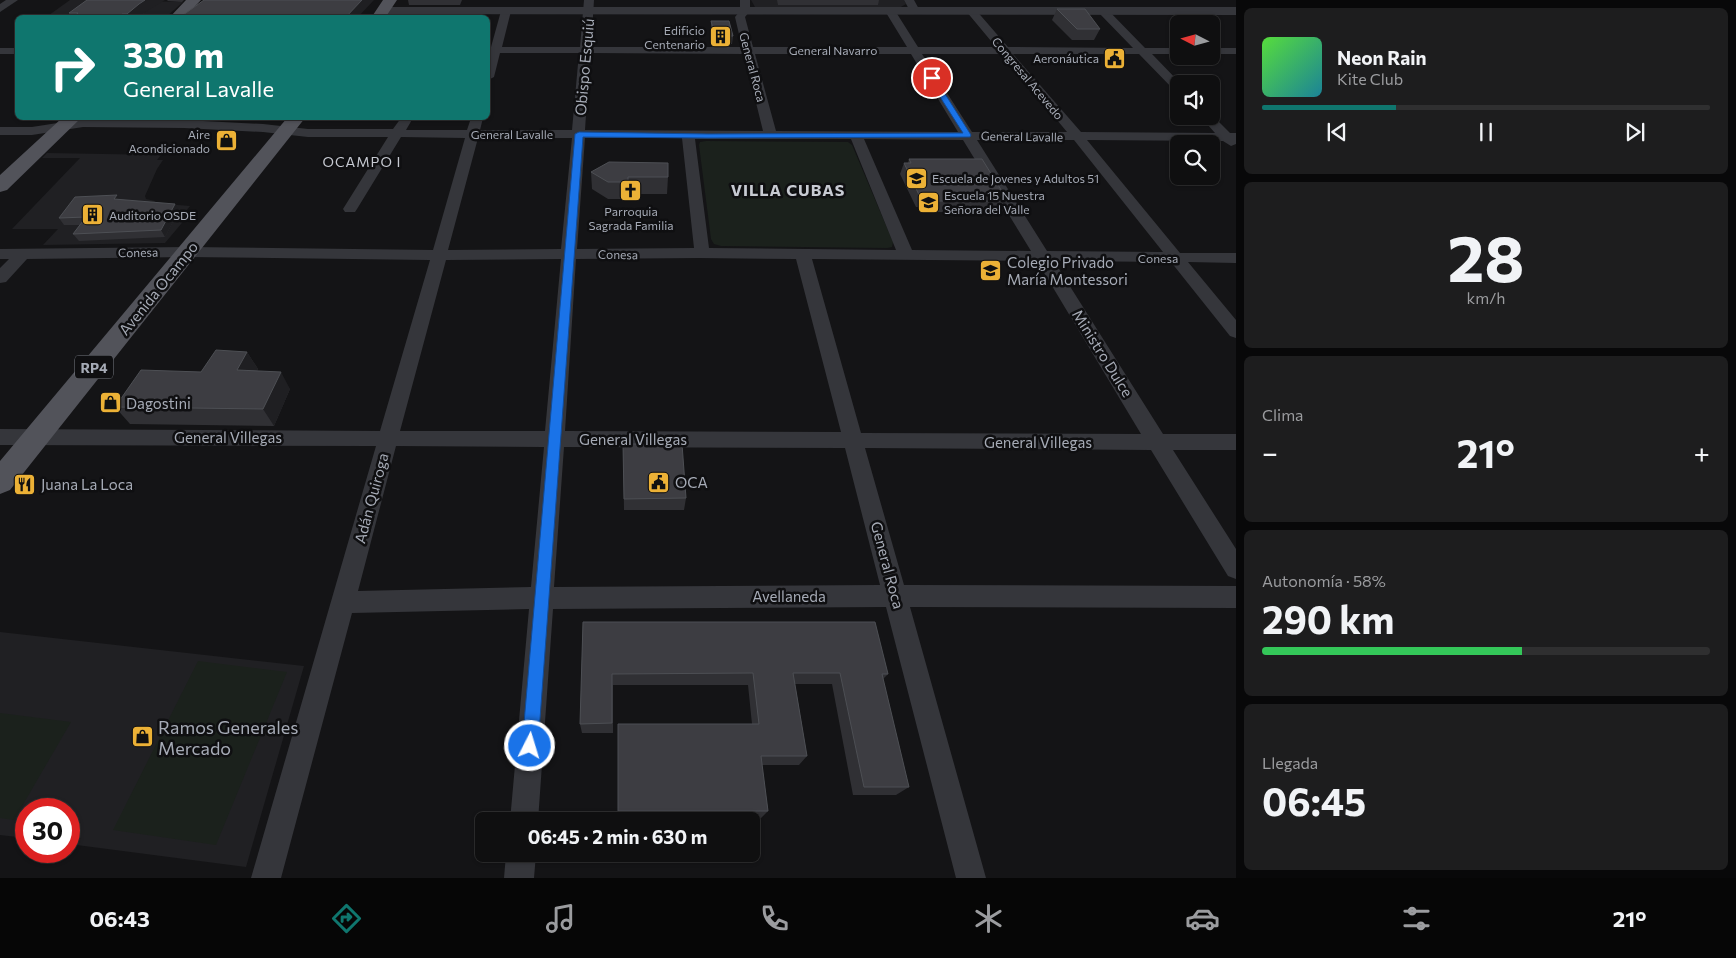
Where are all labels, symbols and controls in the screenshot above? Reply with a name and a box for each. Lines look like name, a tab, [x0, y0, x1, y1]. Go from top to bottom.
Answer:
north arrow	[1170, 15, 1220, 65]
map controls	[1170, 15, 1220, 185]
street label: Obispo Esquiú	[571, 18, 597, 116]
place label: Edificio Centenario	[644, 23, 705, 51]
building icon: Edificio Centenario	[709, 25, 733, 49]
street label: General Roca	[737, 31, 769, 103]
text: 330 m	[123, 32, 224, 75]
street label: Congresal Acevedo	[989, 34, 1067, 122]
icon: right	[40, 35, 105, 100]
street label: General Navarro	[789, 43, 877, 57]
public building icon: Aeronáutica	[1103, 46, 1127, 70]
text: Neon Rain	[1337, 46, 1427, 69]
place label: Aeronáutica	[1033, 51, 1099, 65]
pin	[911, 57, 953, 99]
icon: arrive	[918, 64, 946, 92]
text: Kite Club	[1337, 69, 1403, 88]
text: General Lavalle	[123, 75, 274, 102]
button: sound	[1170, 75, 1220, 125]
icon: previous	[1323, 118, 1351, 146]
icon: pause	[1472, 118, 1500, 146]
icon: next	[1621, 118, 1649, 146]
place label: Aire Acondicionado	[129, 127, 210, 155]
street label: General Lavalle	[471, 127, 553, 141]
street label: General Lavalle	[981, 128, 1063, 144]
shop icon: Aire Acondicionado	[214, 129, 238, 153]
button: search	[1170, 135, 1220, 185]
district label: OCAMPO I	[323, 153, 401, 170]
school or university icon: Escuela de Jovenes y Adultos 51	[904, 166, 928, 190]
place label: Escuela de Jovenes y Adultos 51	[932, 171, 1099, 186]
church icon: Parroquia Sagrada Familia	[619, 178, 643, 202]
district label: VILLA CUBAS	[731, 180, 845, 199]
place label: Escuela 15 Nuestra Señora del Valle	[944, 188, 1045, 216]
school or university icon: Escuela 15 Nuestra Señora del Valle	[916, 190, 940, 214]
building icon: Auditorio OSDE	[81, 203, 105, 227]
place label: Parroquia Sagrada Familia	[588, 204, 674, 232]
place label: Auditorio OSDE	[109, 208, 196, 222]
text: 28	[1448, 216, 1524, 295]
street label: Avenida Ocampo	[115, 237, 201, 339]
street label: Conesa	[118, 245, 158, 259]
street label: Conesa	[598, 247, 638, 261]
street label: Conesa	[1138, 251, 1178, 265]
place label: Colegio Privado María Montessori	[1007, 253, 1128, 288]
school or university icon: Colegio Privado María Montessori	[979, 259, 1003, 283]
text: km/h	[1467, 288, 1505, 307]
street label: Ministro Dulce	[1069, 306, 1137, 400]
road number: RP4	[75, 356, 113, 378]
shop icon: Dagostini	[98, 391, 122, 415]
place label: Dagostini	[126, 394, 191, 412]
text: Clima	[1262, 405, 1303, 424]
street label: General Villegas	[174, 428, 282, 446]
text: 21°	[1457, 429, 1515, 476]
street label: General Villegas	[579, 430, 687, 448]
street label: General Villegas	[984, 433, 1092, 451]
text: −	[1262, 435, 1278, 469]
text: +	[1694, 435, 1710, 469]
street label: Adán Quiroga	[350, 451, 392, 545]
public building icon: OCA	[647, 470, 671, 494]
restaurant icon: Juana La Loca	[13, 472, 37, 496]
place label: OCA	[675, 473, 708, 491]
place label: Juana La Loca	[41, 475, 133, 493]
street label: General Roca	[868, 519, 908, 611]
text: Autonomía · 58%	[1262, 571, 1386, 590]
street label: Avellaneda	[752, 587, 826, 605]
text: 290 km	[1262, 595, 1394, 642]
place label: Ramos Generales Mercado	[158, 716, 299, 759]
position arrow	[503, 719, 555, 771]
shop icon: Ramos Generales Mercado	[130, 725, 154, 749]
text: Llegada	[1262, 753, 1318, 772]
text: 06:45	[1262, 777, 1366, 824]
speed limit sign: 30	[15, 798, 80, 863]
text: 06:45 · 2 min · 630 m	[528, 825, 707, 848]
icon: directions	[329, 901, 364, 936]
icon: music	[543, 901, 578, 936]
icon: phone	[757, 901, 792, 936]
icon: climate	[971, 901, 1006, 936]
icon: car	[1185, 901, 1220, 936]
icon: filters	[1399, 901, 1434, 936]
text: 06:43	[89, 905, 150, 932]
text: 21°	[1613, 905, 1646, 932]

